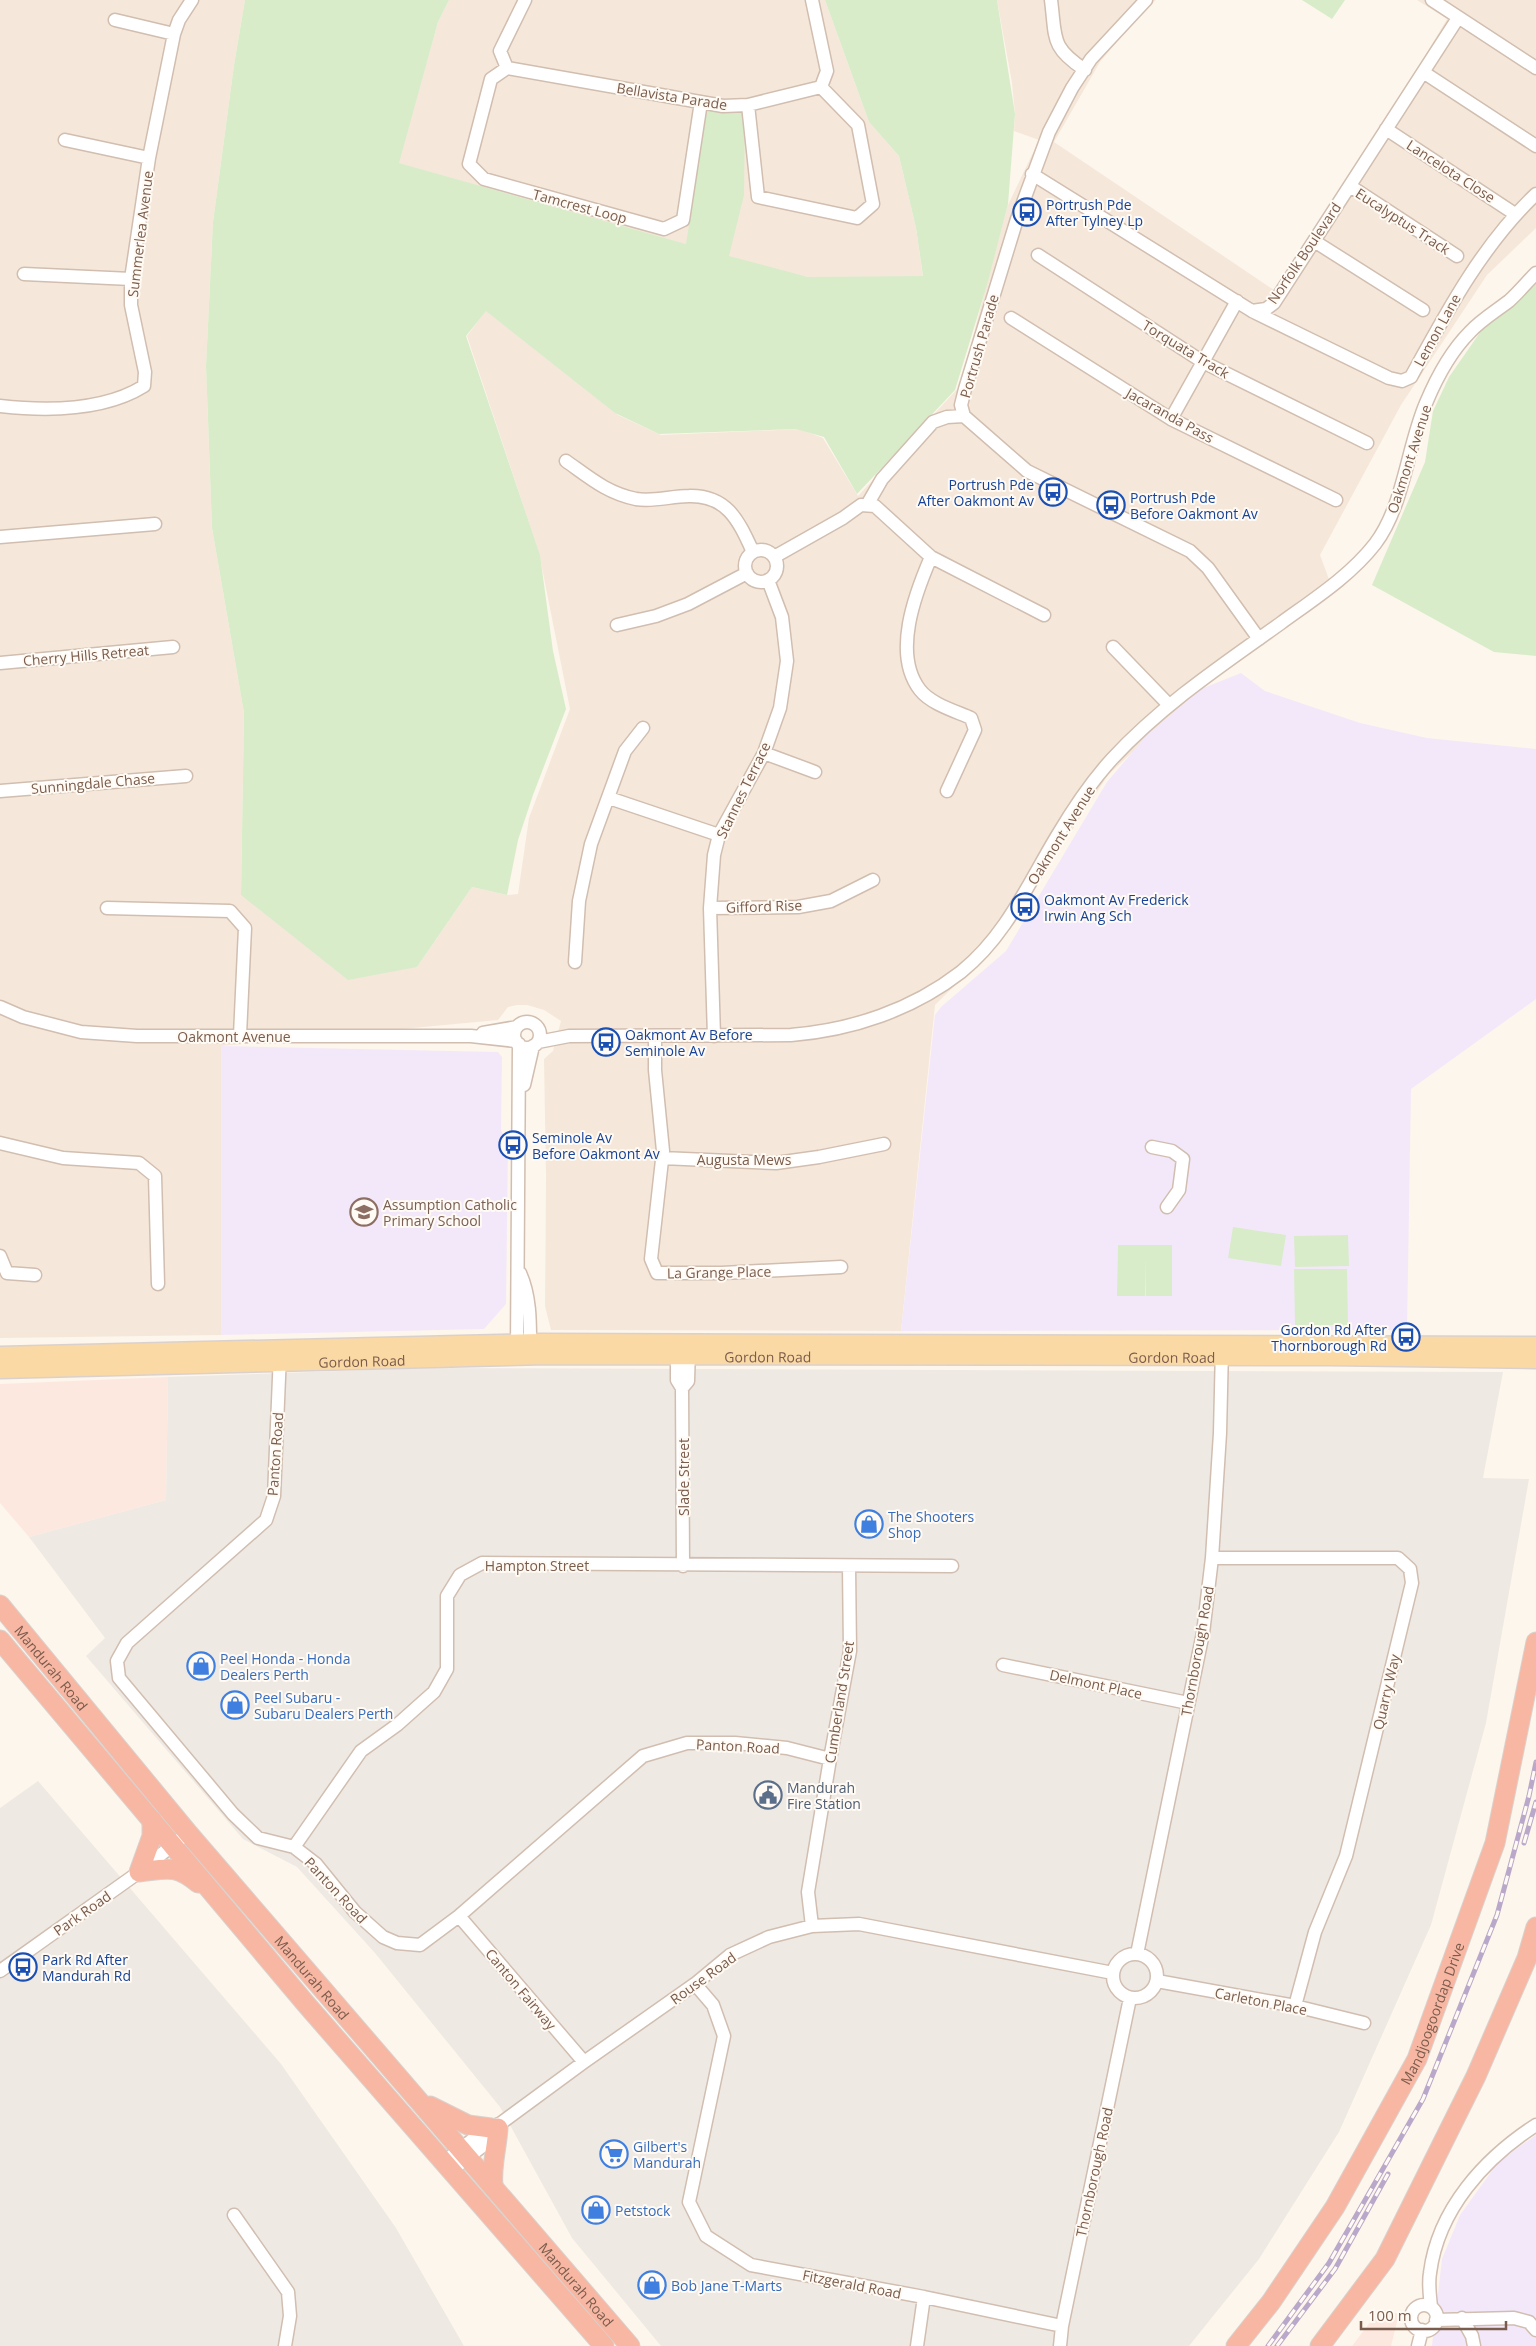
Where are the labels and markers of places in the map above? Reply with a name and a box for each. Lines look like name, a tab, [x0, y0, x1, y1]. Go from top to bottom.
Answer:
place label: Portrush Pde After Tylney Lp	[1046, 195, 1143, 230]
bus stop icon: Portrush Pde After Tylney Lp	[1012, 197, 1042, 227]
place label: Portrush Pde After Oakmont Av	[918, 475, 1034, 510]
bus stop icon: Portrush Pde After Oakmont Av	[1038, 477, 1068, 507]
place label: Portrush Pde Before Oakmont Av	[1130, 488, 1258, 523]
bus stop icon: Portrush Pde Before Oakmont Av	[1096, 490, 1126, 520]
place label: Oakmont Av Frederick Irwin Ang Sch	[1044, 890, 1189, 925]
bus stop icon: Oakmont Av Frederick Irwin Ang Sch	[1010, 892, 1040, 922]
place label: Oakmont Av Before Seminole Av	[625, 1025, 753, 1060]
bus stop icon: Oakmont Av Before Seminole Av	[591, 1027, 621, 1057]
place label: Seminole Av Before Oakmont Av	[532, 1128, 660, 1163]
bus stop icon: Seminole Av Before Oakmont Av	[498, 1130, 528, 1160]
place label: Assumption Catholic Primary School	[383, 1195, 517, 1230]
school or university icon: Assumption Catholic Primary School	[349, 1197, 379, 1227]
place label: Gordon Rd After Thornborough Rd	[1271, 1320, 1387, 1355]
bus stop icon: Gordon Rd After Thornborough Rd	[1391, 1322, 1421, 1352]
place label: The Shooters Shop	[888, 1507, 974, 1542]
shop icon: The Shooters Shop	[854, 1509, 884, 1539]
place label: Peel Honda - Honda Dealers Perth	[220, 1649, 350, 1684]
shop icon: Peel Honda - Honda Dealers Perth	[186, 1651, 216, 1681]
place label: Peel Subaru - Subaru Dealers Perth	[254, 1688, 393, 1723]
shop icon: Peel Subaru - Subaru Dealers Perth	[220, 1690, 250, 1720]
place label: Mandurah Fire Station	[787, 1778, 861, 1813]
public building icon: Mandurah Fire Station	[753, 1780, 783, 1810]
place label: Park Rd After Mandurah Rd	[42, 1950, 131, 1985]
bus stop icon: Park Rd After Mandurah Rd	[8, 1952, 38, 1982]
place label: Gilbert's Mandurah	[633, 2137, 701, 2172]
supermarket icon: Gilbert's Mandurah	[599, 2139, 629, 2169]
shop icon: Petstock	[581, 2195, 611, 2225]
place label: Petstock	[615, 2201, 671, 2220]
shop icon: Bob Jane T-Marts	[637, 2270, 667, 2300]
place label: Bob Jane T-Marts	[671, 2276, 783, 2295]

